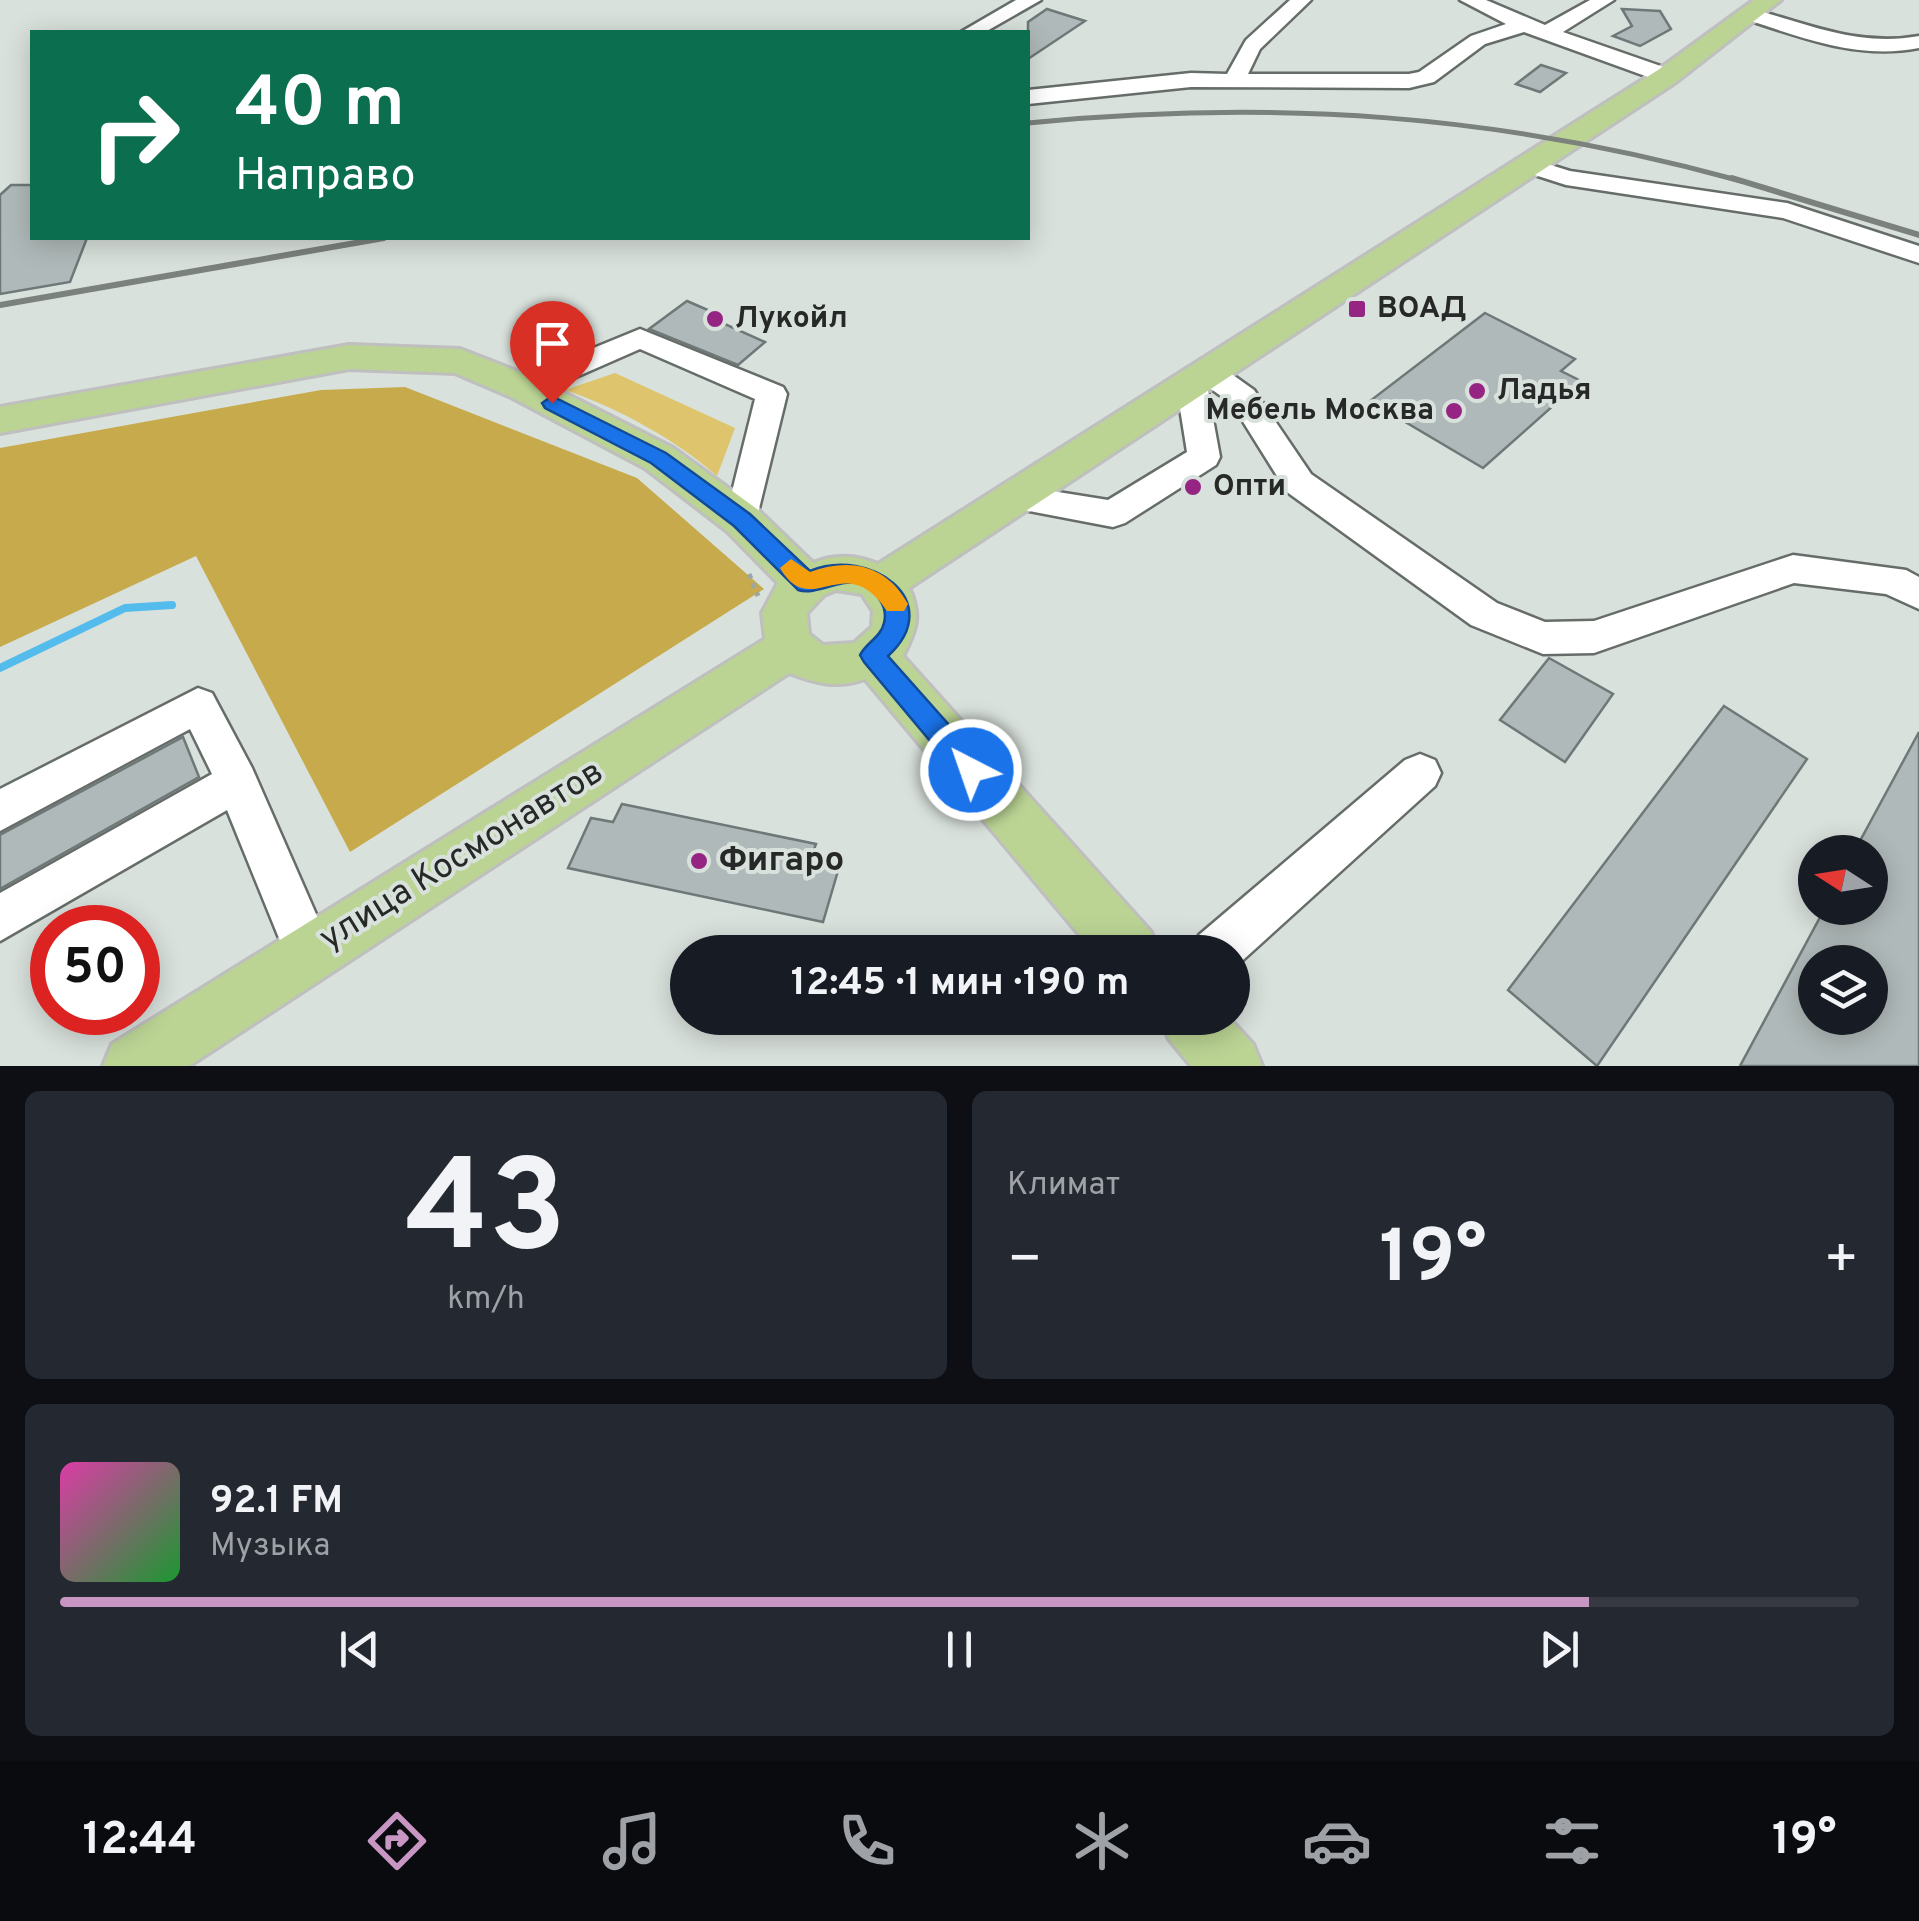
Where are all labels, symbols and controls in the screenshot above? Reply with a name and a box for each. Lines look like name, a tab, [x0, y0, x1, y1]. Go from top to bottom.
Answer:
text: 40 m	[235, 62, 405, 151]
icon: right	[70, 70, 200, 200]
text: Направо	[235, 149, 416, 206]
place label: ВОАД	[1377, 291, 1466, 328]
marker: ВОАД	[1346, 298, 1368, 320]
pin	[510, 301, 595, 404]
place label: Лукойл	[735, 301, 848, 338]
marker: Лукойл	[704, 308, 726, 330]
icon: arrive	[525, 316, 580, 371]
place label: Ладья	[1497, 373, 1592, 410]
marker: Ладья	[1466, 380, 1488, 402]
place label: Мебель Москва	[1205, 393, 1434, 430]
marker: Мебель Москва	[1443, 400, 1465, 422]
place label: Опти	[1213, 469, 1286, 506]
marker: Опти	[1182, 476, 1204, 498]
position arrow	[919, 718, 1023, 822]
street label: улица Космонавтов	[312, 751, 612, 961]
north arrow	[1798, 835, 1888, 925]
map controls	[1798, 835, 1888, 1035]
place label: Фигаро	[719, 839, 844, 883]
marker: Фигаро	[688, 850, 710, 872]
speed limit sign: 50	[30, 905, 160, 1035]
button: layers	[1798, 945, 1888, 1035]
text: 12:45 · 1 мин · 190 m	[791, 960, 1129, 1009]
text: 43	[405, 1132, 567, 1297]
text: Климат	[1007, 1166, 1120, 1206]
text: 19°	[1379, 1214, 1487, 1309]
text: −	[1007, 1227, 1042, 1297]
text: +	[1824, 1227, 1859, 1297]
text: km/h	[447, 1280, 525, 1320]
text: 92.1 FM	[210, 1478, 343, 1527]
text: Музыка	[210, 1527, 330, 1567]
icon: previous	[332, 1622, 387, 1677]
icon: pause	[932, 1622, 987, 1677]
icon: next	[1532, 1622, 1587, 1677]
icon: directions	[362, 1806, 432, 1876]
icon: music	[597, 1806, 667, 1876]
icon: phone	[832, 1806, 902, 1876]
icon: climate	[1067, 1806, 1137, 1876]
icon: car	[1302, 1806, 1372, 1876]
icon: filters	[1537, 1806, 1607, 1876]
text: 12:44	[83, 1813, 197, 1870]
text: 19°	[1772, 1813, 1836, 1870]

